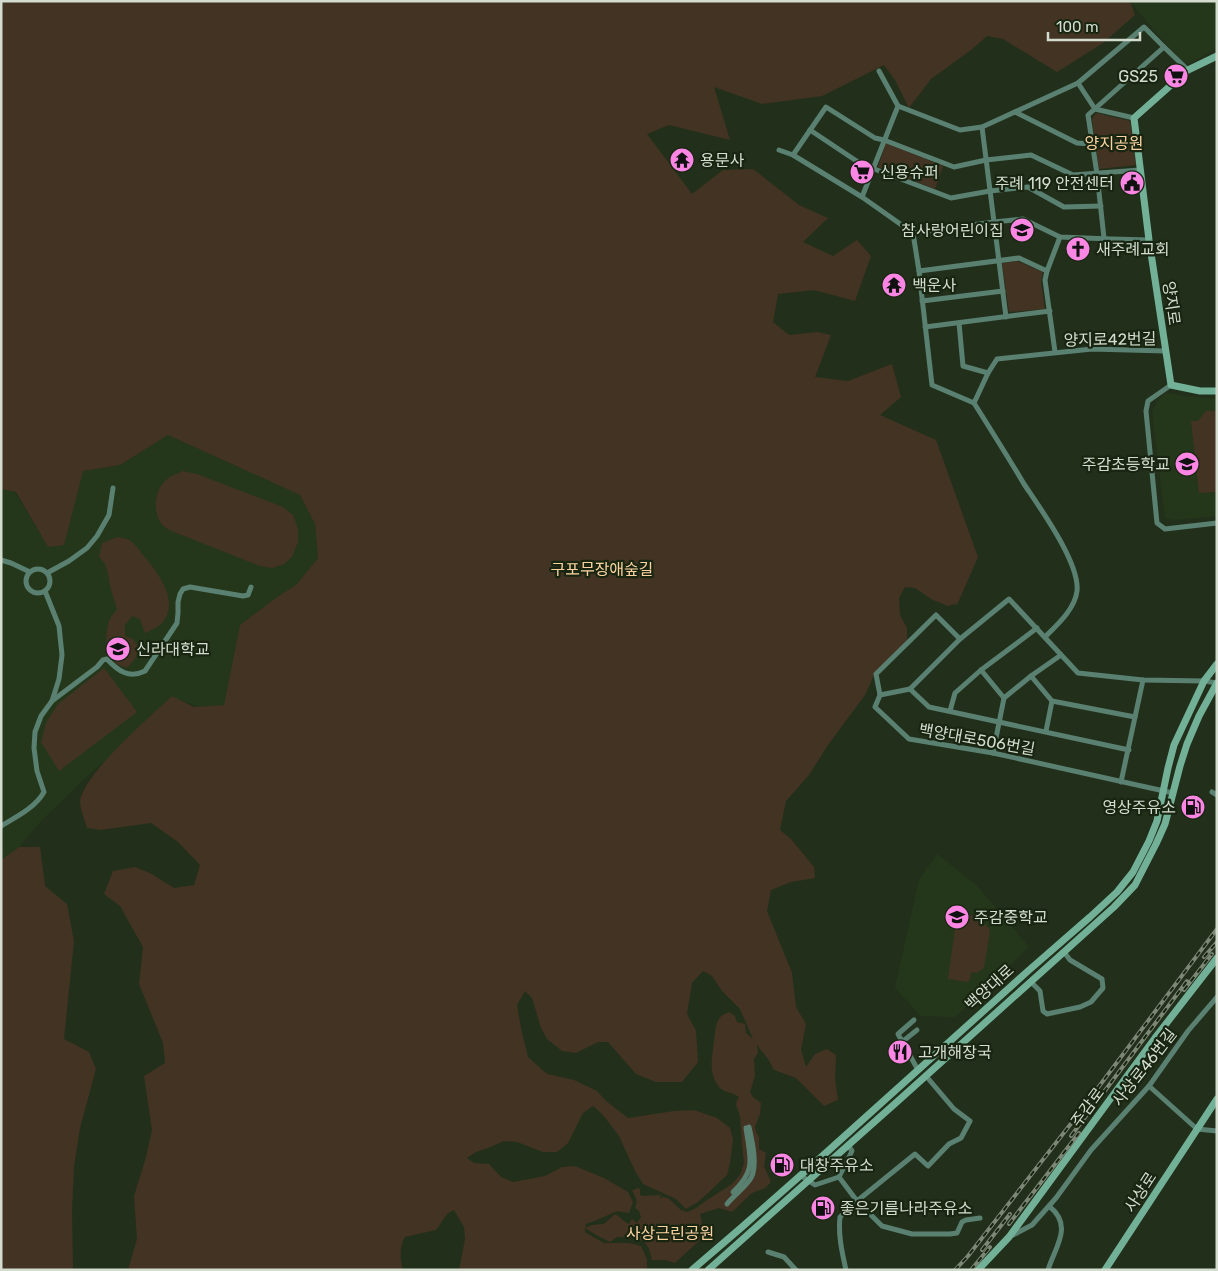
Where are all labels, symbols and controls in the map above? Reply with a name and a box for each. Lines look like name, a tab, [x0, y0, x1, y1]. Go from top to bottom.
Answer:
scale bar	[1048, 10, 1140, 42]
text: 100 m	[1056, 18, 1098, 36]
supermarket icon: GS25	[1163, 63, 1189, 89]
place label: GS25	[1118, 67, 1158, 86]
park label: 양지공원	[1085, 134, 1143, 153]
temple icon: 용문사	[669, 147, 695, 173]
place label: 용문사	[700, 151, 744, 170]
supermarket icon: 신용슈퍼	[849, 159, 875, 185]
place label: 신용슈퍼	[880, 163, 939, 182]
public building icon: 주례 119 안전센터	[1119, 170, 1145, 196]
place label: 주례 119 안전센터	[995, 174, 1114, 193]
school or university icon: 참사랑어린이집	[1009, 217, 1035, 243]
place label: 참사랑어린이집	[901, 221, 1004, 240]
church icon: 새주례교회	[1065, 236, 1091, 262]
place label: 새주례교회	[1096, 240, 1170, 259]
temple icon: 백운사	[881, 272, 907, 298]
place label: 백운사	[912, 276, 956, 295]
street label: 양지로	[1159, 280, 1184, 327]
street label: 양지로42번길	[1063, 329, 1157, 350]
school or university icon: 주감초등학교	[1174, 451, 1200, 477]
place label: 주감초등학교	[1082, 455, 1170, 474]
park label: 구포무장애숲길	[550, 560, 654, 579]
school or university icon: 신라대학교	[105, 636, 131, 662]
place label: 신라대학교	[136, 640, 210, 659]
street label: 백양대로506번길	[917, 720, 1036, 759]
fuel station icon: 영상주유소	[1180, 794, 1206, 820]
place label: 영상주유소	[1102, 798, 1176, 817]
school or university icon: 주감중학교	[944, 904, 970, 930]
place label: 주감중학교	[974, 908, 1048, 927]
street label: 백양대로	[961, 960, 1018, 1014]
street label: 사상로46번길	[1108, 1025, 1181, 1110]
restaurant icon: 고개해장국	[887, 1039, 913, 1065]
place label: 고개해장국	[918, 1043, 992, 1062]
street label: 주감로	[1067, 1084, 1108, 1131]
fuel station icon: 대창주유소	[769, 1152, 795, 1178]
place label: 대창주유소	[800, 1156, 874, 1175]
street label: 사상로	[1120, 1168, 1161, 1216]
fuel station icon: 좋은기름나라주유소	[810, 1195, 836, 1221]
place label: 좋은기름나라주유소	[840, 1199, 972, 1218]
park label: 사상근린공원	[626, 1224, 714, 1243]

